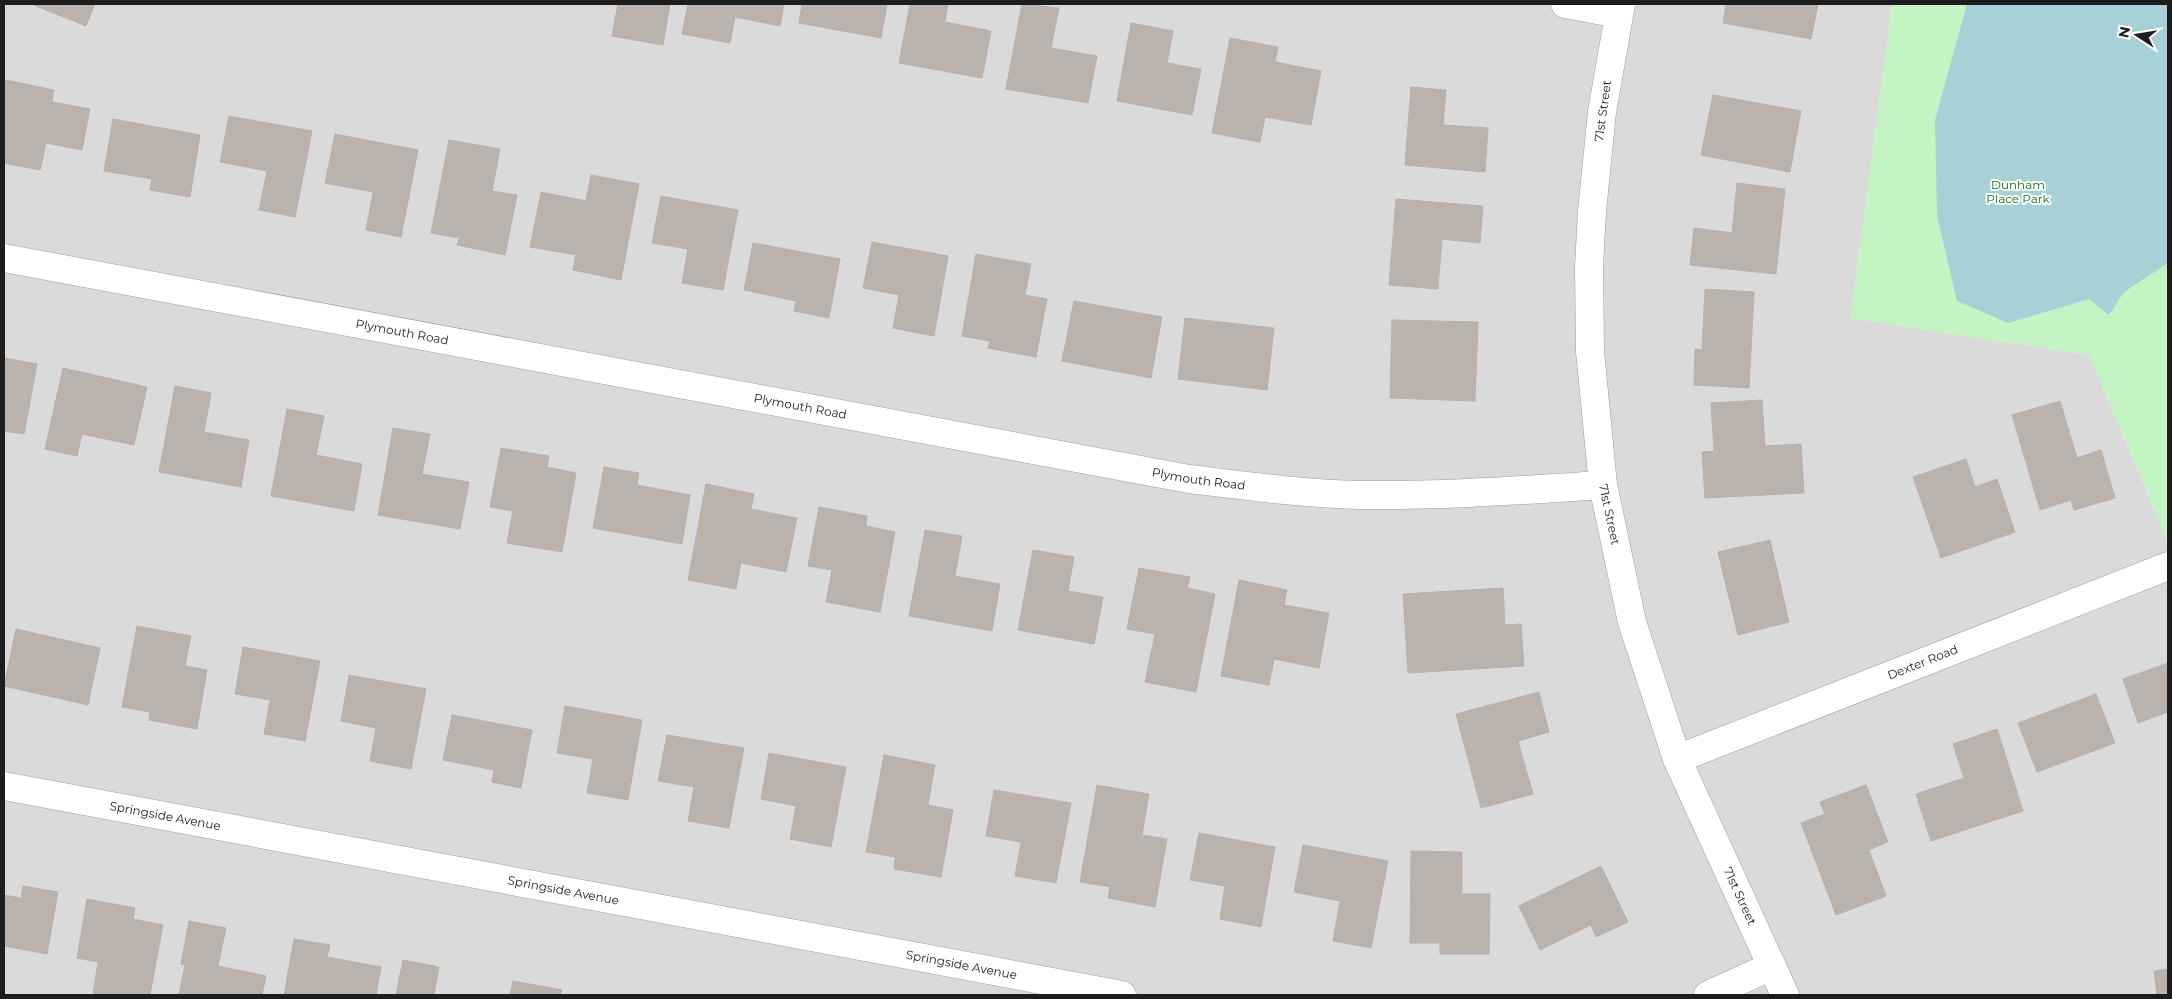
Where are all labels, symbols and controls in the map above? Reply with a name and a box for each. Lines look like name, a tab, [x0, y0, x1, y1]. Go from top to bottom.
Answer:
north arrow	[2112, 10, 2162, 60]
text: N	[2114, 25, 2134, 40]
street label: 71st Street	[1591, 79, 1614, 143]
park label: Dunham Place Park	[1986, 177, 2051, 206]
street label: Plymouth Road	[355, 316, 450, 348]
street label: Plymouth Road	[753, 390, 848, 422]
street label: Plymouth Road	[1151, 464, 1246, 493]
street label: 71st Street	[1596, 483, 1623, 546]
street label: Dexter Road	[1885, 641, 1960, 683]
street label: Springside Avenue	[108, 798, 222, 833]
street label: 71st Street	[1721, 865, 1760, 927]
street label: Springside Avenue	[507, 872, 620, 908]
street label: Springside Avenue	[905, 947, 1018, 982]

